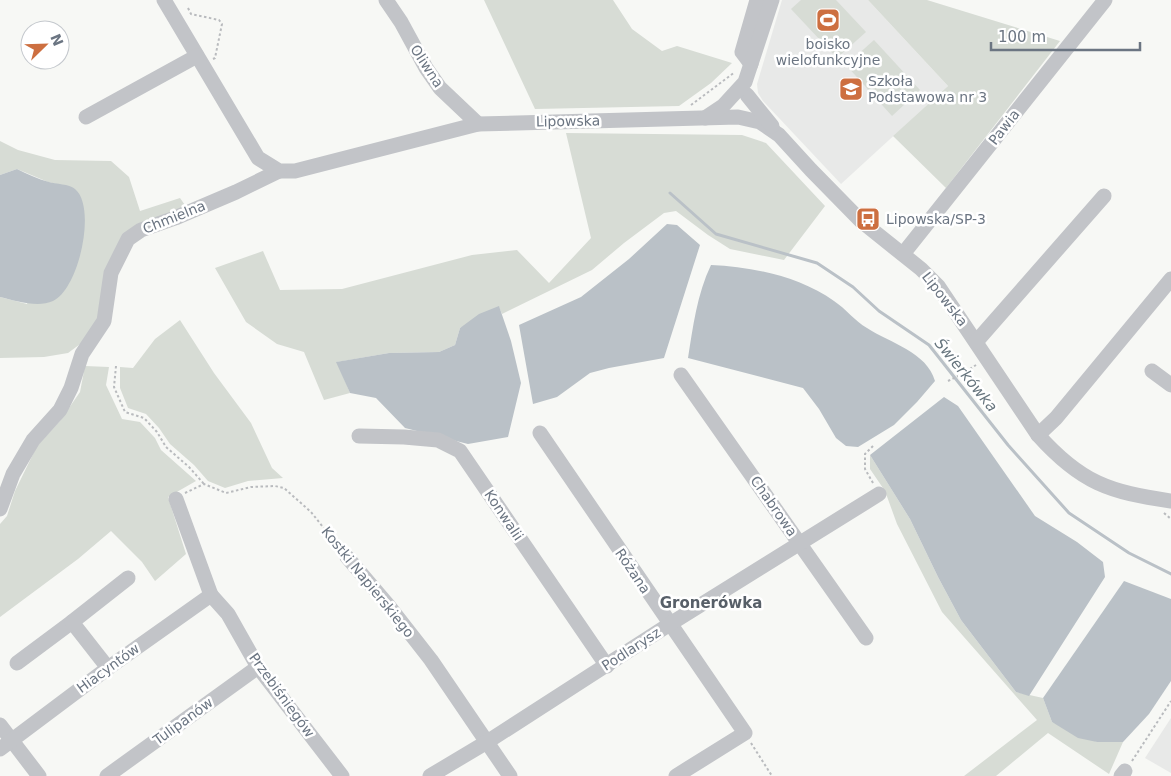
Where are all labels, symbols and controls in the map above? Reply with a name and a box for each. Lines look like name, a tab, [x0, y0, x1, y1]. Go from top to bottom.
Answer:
sports icon: boisko wielofunkcyjne	[815, 7, 841, 33]
north arrow	[20, 20, 70, 70]
scale bar	[991, 20, 1140, 52]
text: 100 m	[998, 28, 1046, 46]
text: N	[47, 31, 67, 48]
place label: boisko wielofunkcyjne	[776, 36, 880, 68]
street label: Oliwna	[407, 42, 447, 90]
place label: Szkoła Podstawowa nr 3	[868, 73, 987, 105]
school or university icon: Szkoła Podstawowa nr 3	[838, 76, 864, 102]
street label: Pawia	[985, 106, 1023, 148]
street label: Lipowska	[536, 112, 600, 130]
street label: Chmielna	[140, 197, 208, 237]
bus stop icon: Lipowska/SP-3	[855, 206, 881, 232]
place label: Lipowska/SP-3	[886, 211, 986, 227]
street label: Lipowska	[919, 269, 971, 329]
water label: Świerkówka	[931, 334, 1002, 415]
street label: Chabrowa	[747, 473, 801, 539]
street label: Konwalii	[481, 487, 527, 543]
street label: Kostki Napierskiego	[318, 523, 418, 641]
street label: Różana	[612, 545, 654, 597]
district label: Gronerówka	[660, 594, 762, 612]
street label: Podlarysz	[599, 624, 663, 674]
street label: Hiacyntów	[74, 640, 142, 696]
street label: Przebiśniegów	[246, 650, 318, 740]
street label: Tulipanów	[149, 694, 216, 748]

